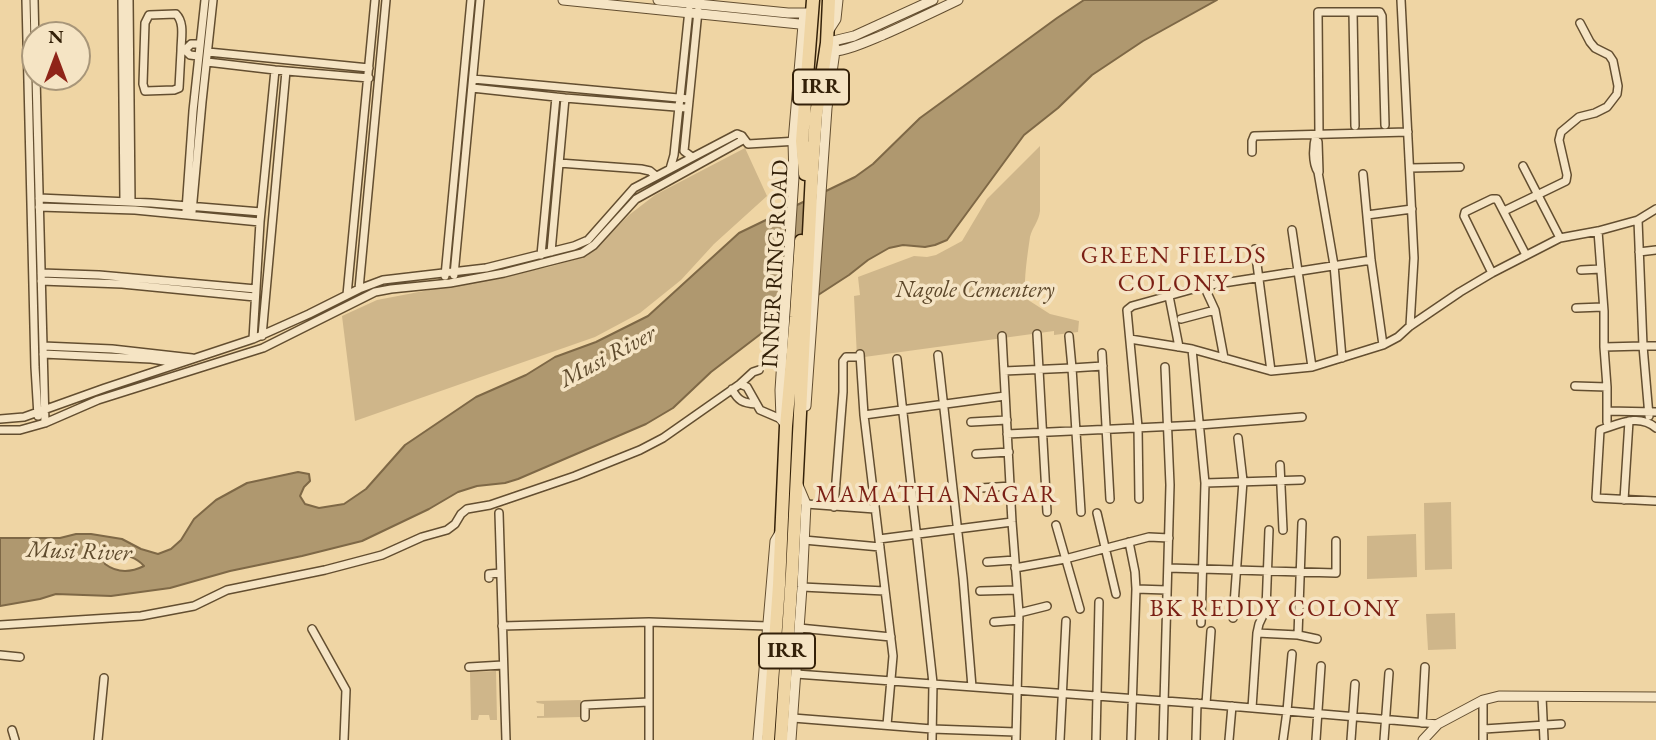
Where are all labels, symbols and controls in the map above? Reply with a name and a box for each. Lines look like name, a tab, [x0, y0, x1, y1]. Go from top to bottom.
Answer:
north arrow	[21, 21, 91, 91]
text: N	[48, 24, 64, 49]
road number: IRR	[793, 70, 849, 104]
street label: INNER RING ROAD	[757, 159, 795, 369]
district label: GREEN FIELDS COLONY	[1082, 242, 1266, 298]
park label: Nagole Cementery	[896, 277, 1054, 305]
water label: Musi River	[555, 320, 661, 394]
district label: MAMATHA NAGAR	[817, 481, 1057, 509]
water label: Musi River	[26, 536, 132, 568]
district label: BK REDDY COLONY	[1151, 595, 1399, 623]
road number: IRR	[759, 634, 815, 668]

